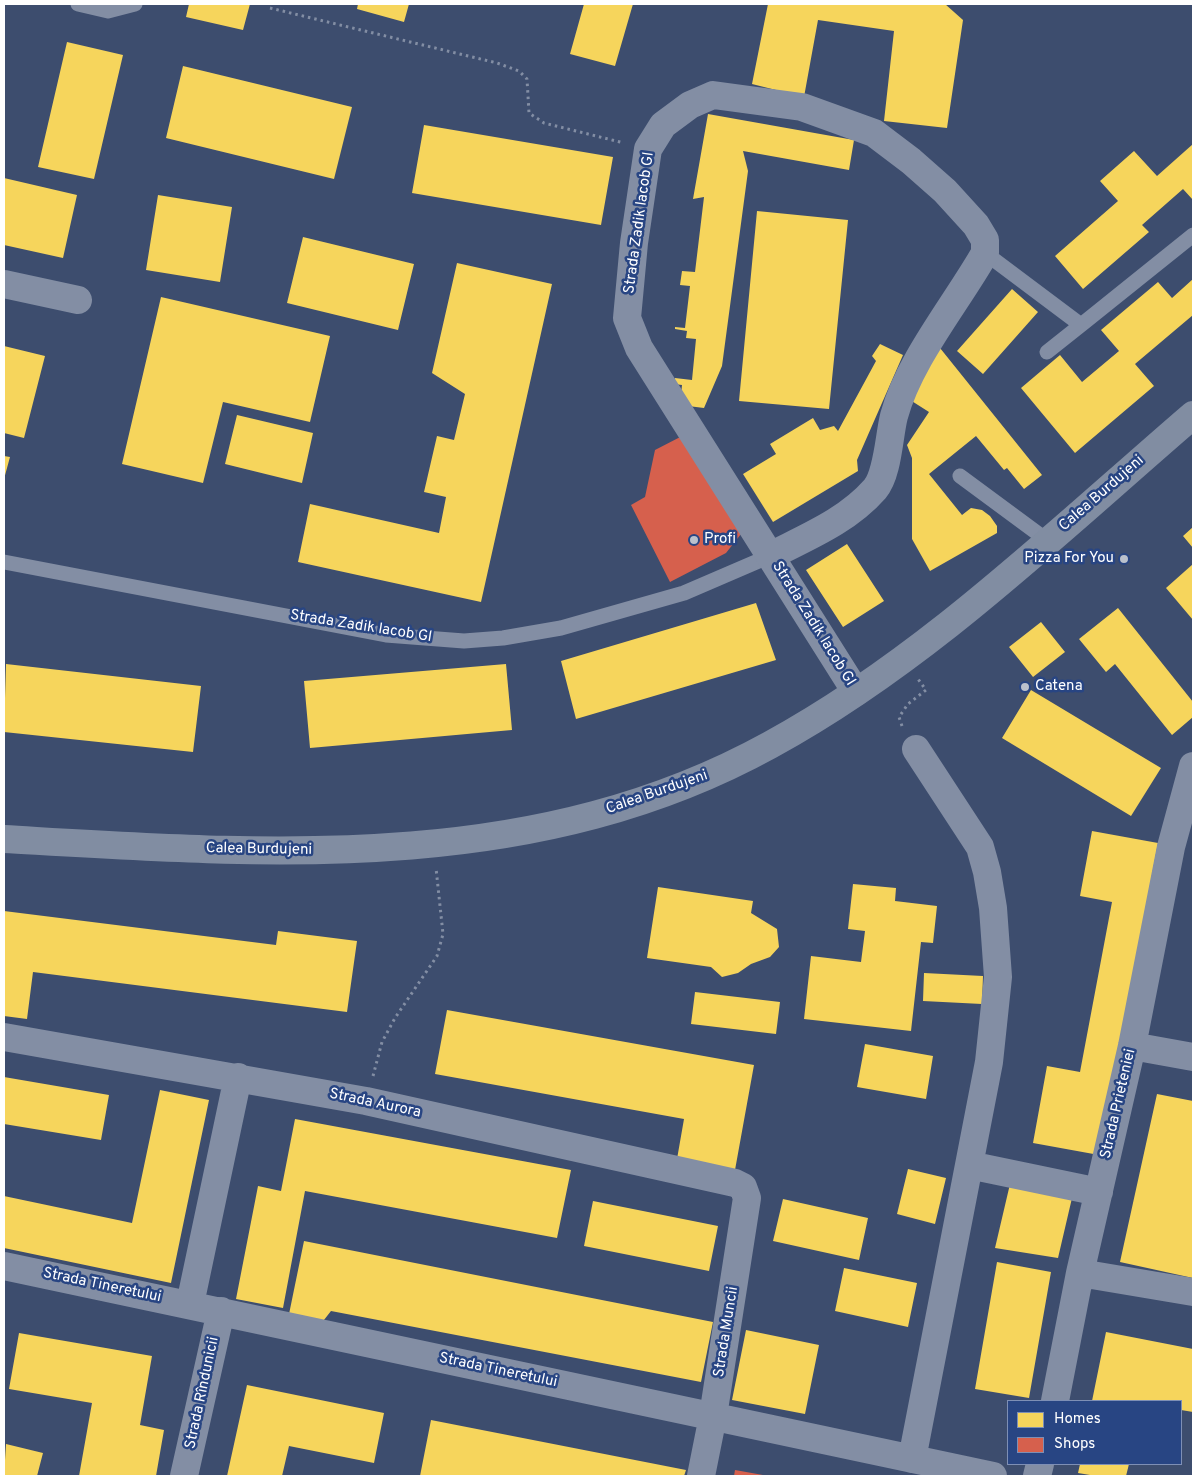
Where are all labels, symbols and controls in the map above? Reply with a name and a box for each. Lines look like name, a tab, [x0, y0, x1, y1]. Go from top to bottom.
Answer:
street label: Strada Zadik Iacob Gl	[621, 151, 659, 295]
street label: Calea Burdujeni	[1056, 452, 1148, 536]
place label: Profi	[704, 531, 736, 549]
marker: Profi	[688, 534, 700, 546]
place label: Pizza For You	[1024, 550, 1114, 568]
marker: Pizza For You	[1118, 553, 1130, 565]
street label: Strada Zadik Iacob Gl	[767, 559, 859, 689]
street label: Strada Zadik Iacob Gl	[289, 607, 433, 647]
place label: Catena	[1035, 678, 1083, 696]
marker: Catena	[1019, 681, 1031, 693]
street label: Calea Burdujeni	[604, 767, 710, 819]
street label: Calea Burdujeni	[206, 840, 312, 860]
street label: Strada Prieteniei	[1098, 1047, 1140, 1161]
street label: Strada Aurora	[328, 1086, 422, 1122]
street label: Strada Tineretului	[41, 1265, 163, 1307]
street label: Strada Muncii	[711, 1285, 743, 1379]
street label: Strada Rîndunicii	[182, 1335, 224, 1451]
street label: Strada Tineretului	[437, 1350, 559, 1392]
legend	[1007, 1400, 1182, 1465]
text: Homes	[1054, 1410, 1101, 1429]
text: Shops	[1054, 1435, 1095, 1454]

